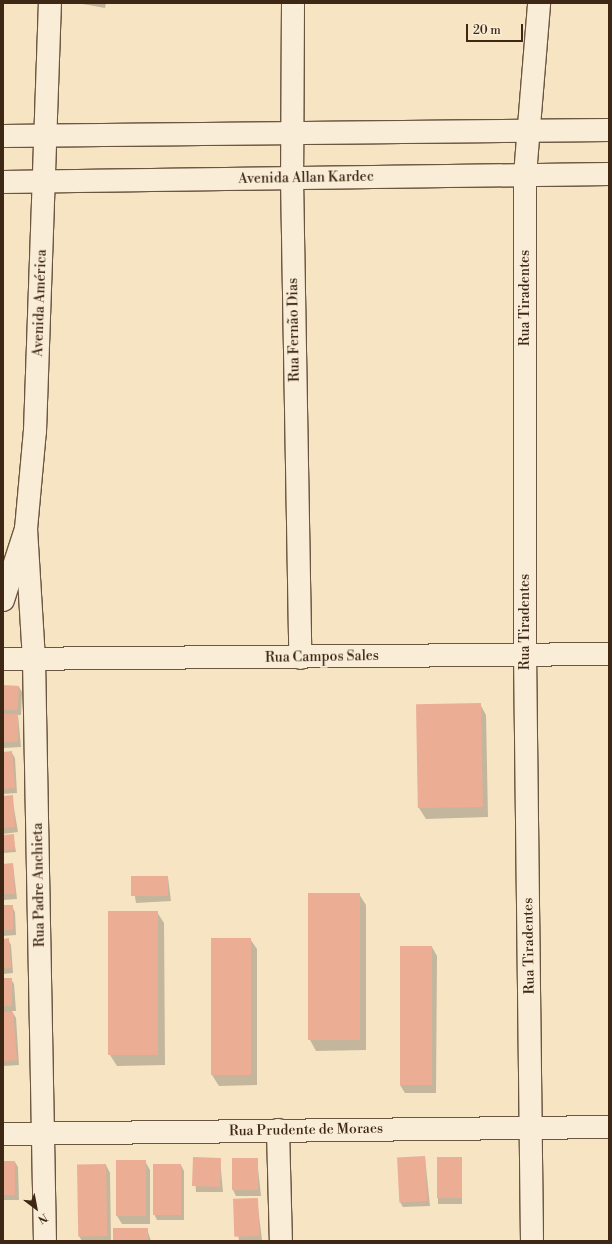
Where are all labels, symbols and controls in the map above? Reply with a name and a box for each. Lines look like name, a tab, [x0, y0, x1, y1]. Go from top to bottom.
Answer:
scale bar	[468, 16, 525, 42]
text: 20 m	[473, 23, 501, 38]
street label: Avenida Allan Kardec	[238, 168, 374, 188]
street label: Avenida América	[30, 249, 50, 357]
street label: Rua Tiradentes	[517, 250, 533, 346]
street label: Rua Fernão Dias	[285, 278, 303, 382]
street label: Rua Tiradentes	[517, 574, 533, 670]
street label: Rua Campos Sales	[265, 648, 379, 666]
street label: Rua Padre Anchieta	[30, 823, 48, 947]
street label: Rua Tiradentes	[520, 898, 538, 994]
street label: Rua Prudente de Moraes	[229, 1120, 383, 1140]
north arrow	[16, 1188, 56, 1228]
text: N	[35, 1210, 50, 1226]

